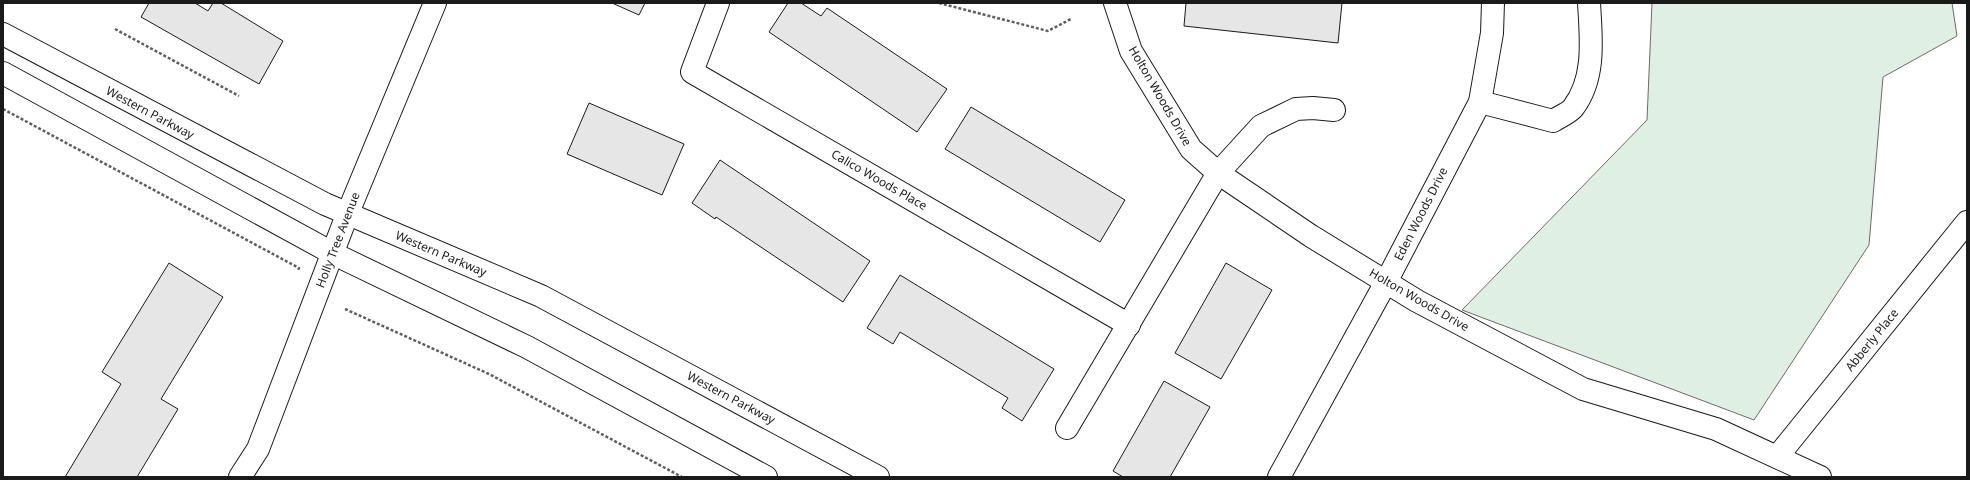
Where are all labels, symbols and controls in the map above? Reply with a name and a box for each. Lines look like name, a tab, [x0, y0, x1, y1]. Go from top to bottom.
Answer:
street label: Holton Woods Drive	[1125, 43, 1196, 149]
street label: Western Parkway	[103, 82, 198, 143]
street label: Calico Woods Place	[828, 145, 930, 214]
street label: Eden Woods Drive	[1390, 164, 1452, 263]
street label: Holly Tree Avenue	[311, 189, 364, 290]
street label: Western Parkway	[393, 227, 490, 281]
street label: Holton Woods Drive	[1366, 264, 1473, 335]
street label: Abberly Place	[1841, 305, 1902, 375]
street label: Western Parkway	[684, 367, 779, 428]

